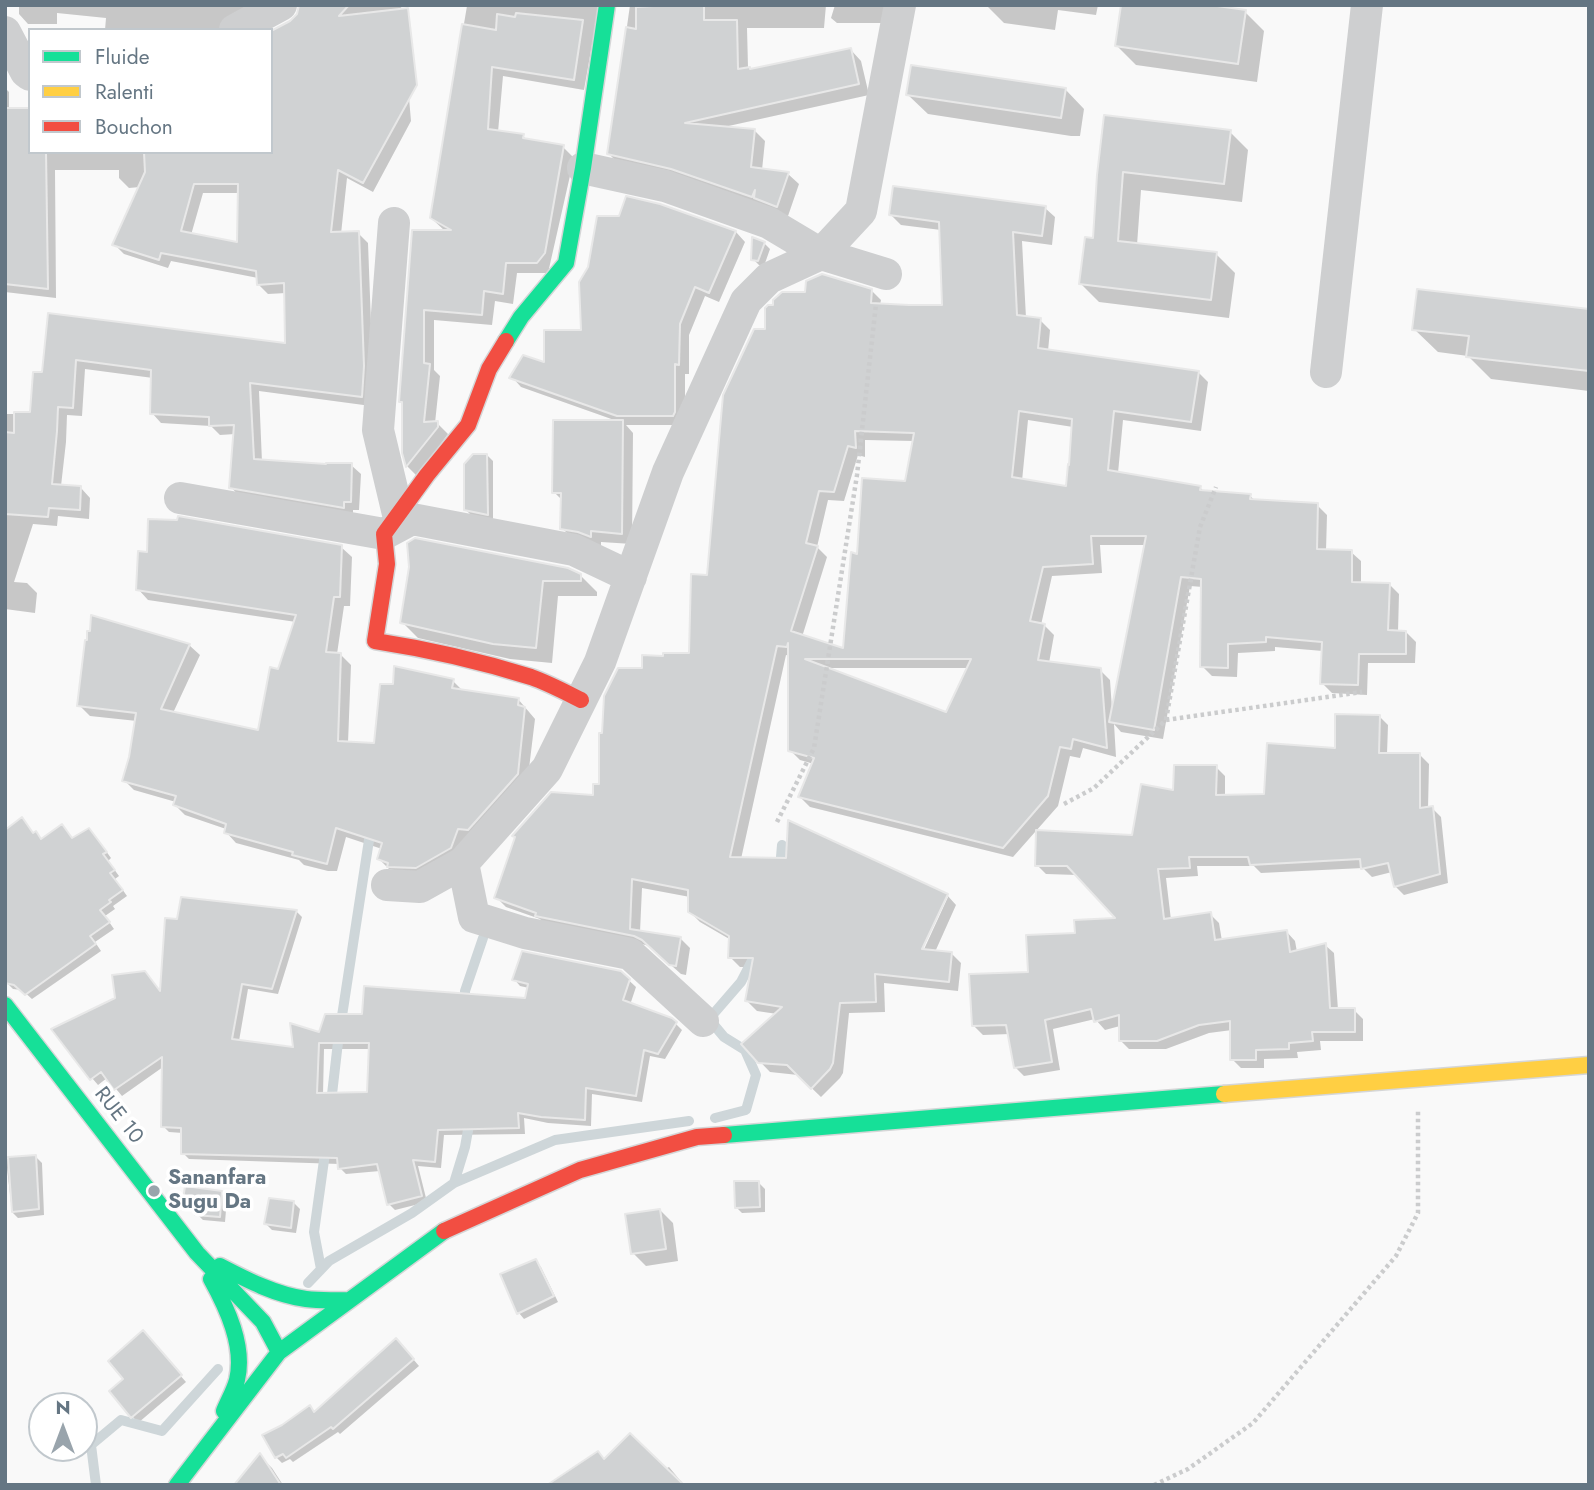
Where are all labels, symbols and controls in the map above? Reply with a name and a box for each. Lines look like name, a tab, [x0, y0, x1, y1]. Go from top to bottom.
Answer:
legend	[28, 28, 273, 154]
text: Fluide	[95, 42, 150, 72]
text: Ralenti	[95, 77, 154, 107]
text: Bouchon	[95, 112, 173, 142]
street label: RUE 10	[88, 1083, 148, 1149]
place label: Sananfara Sugu Da	[168, 1166, 266, 1216]
marker: Sananfara Sugu Da	[146, 1183, 162, 1199]
north arrow	[28, 1392, 98, 1462]
text: N	[55, 1394, 71, 1421]

